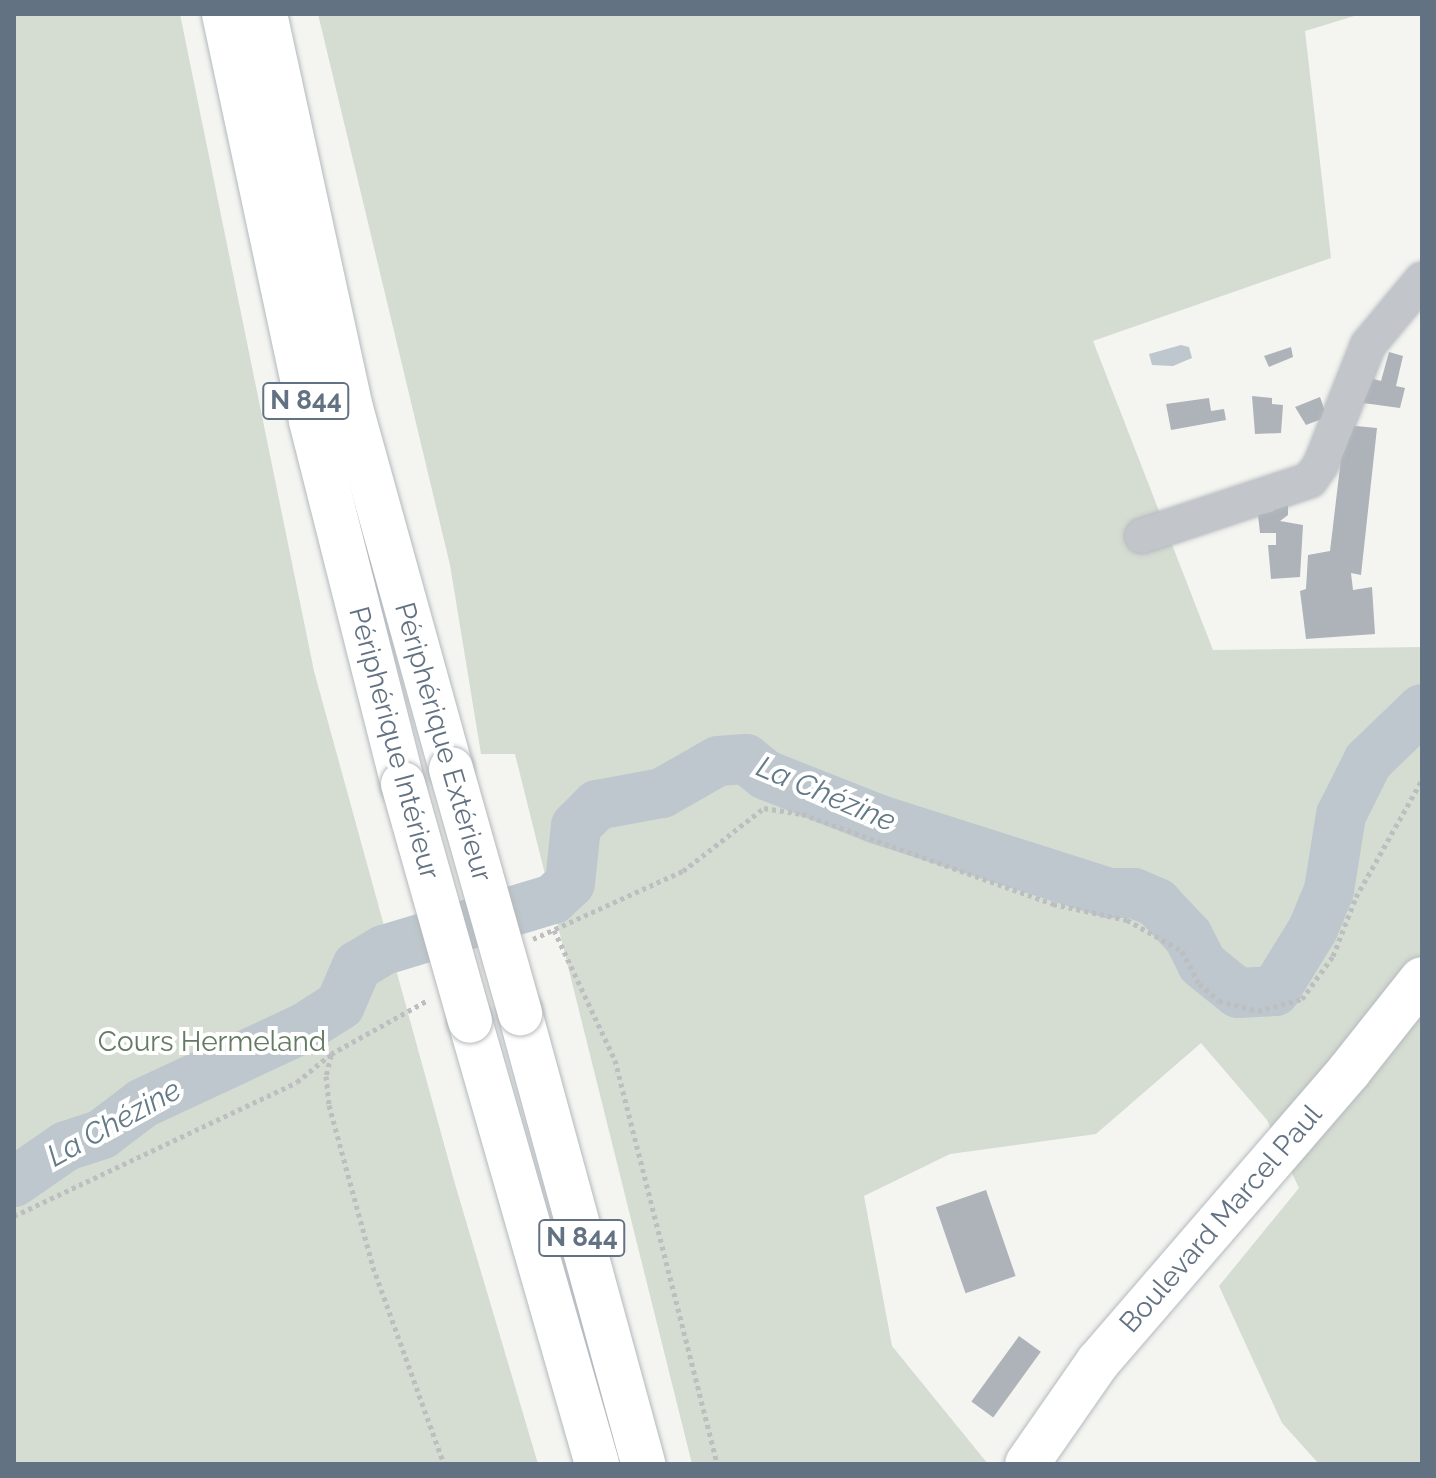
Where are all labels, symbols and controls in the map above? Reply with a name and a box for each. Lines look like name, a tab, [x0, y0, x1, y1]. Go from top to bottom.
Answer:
road number: N 844	[262, 379, 350, 423]
street label: Périphérique Extérieur	[387, 599, 499, 885]
street label: Périphérique Intérieur	[341, 603, 447, 883]
water label: La Chézine	[751, 749, 901, 839]
park label: Cours Hermeland	[98, 1025, 326, 1059]
water label: La Chézine	[41, 1072, 187, 1174]
street label: Boulevard Marcel Paul	[1113, 1098, 1329, 1340]
road number: N 844	[538, 1216, 626, 1260]

